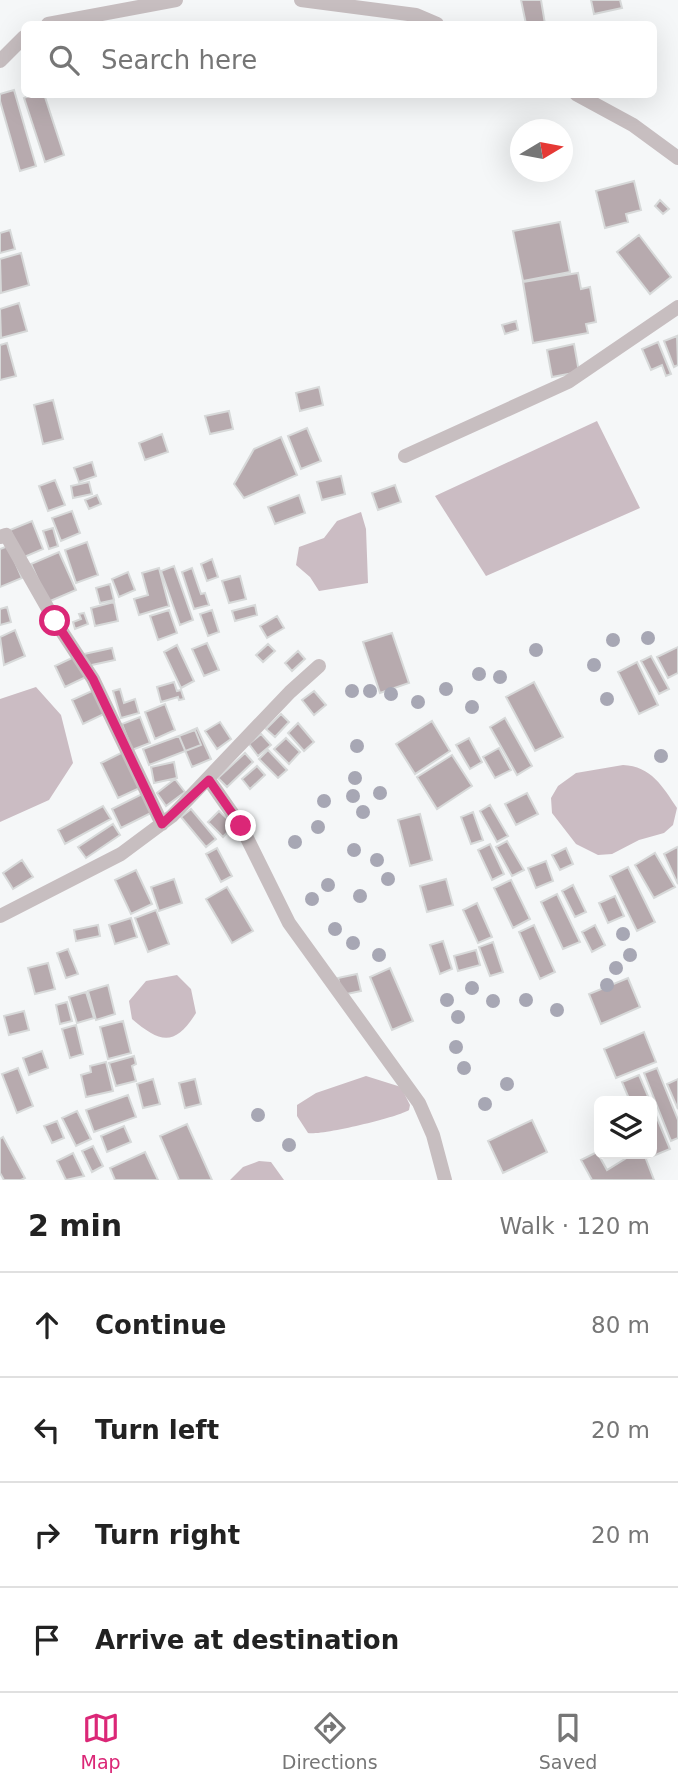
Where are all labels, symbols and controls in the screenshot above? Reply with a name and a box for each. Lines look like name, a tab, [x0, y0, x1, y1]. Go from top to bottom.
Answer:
search box	[21, 21, 657, 98]
icon: search	[45, 41, 83, 79]
text: Search here	[101, 45, 257, 75]
north arrow	[510, 119, 573, 182]
route start	[39, 605, 70, 636]
route end	[225, 810, 256, 841]
map controls	[594, 1096, 657, 1159]
button: layers	[594, 1096, 657, 1159]
text: 2 min	[28, 1208, 122, 1243]
text: Walk · 120 m	[499, 1213, 650, 1239]
icon: ahead	[28, 1306, 66, 1344]
text: Continue	[95, 1310, 226, 1340]
text: 80 m	[591, 1312, 650, 1338]
icon: left	[28, 1411, 66, 1449]
text: Turn left	[95, 1415, 219, 1445]
text: 20 m	[591, 1417, 650, 1443]
icon: right	[28, 1516, 66, 1554]
text: Turn right	[95, 1520, 240, 1550]
text: 20 m	[591, 1522, 650, 1548]
icon: arrive	[28, 1621, 66, 1659]
text: Arrive at destination	[95, 1625, 399, 1655]
tab: Map	[81, 1709, 121, 1773]
tab: Directions	[282, 1709, 378, 1773]
tab: Saved	[539, 1709, 597, 1773]

